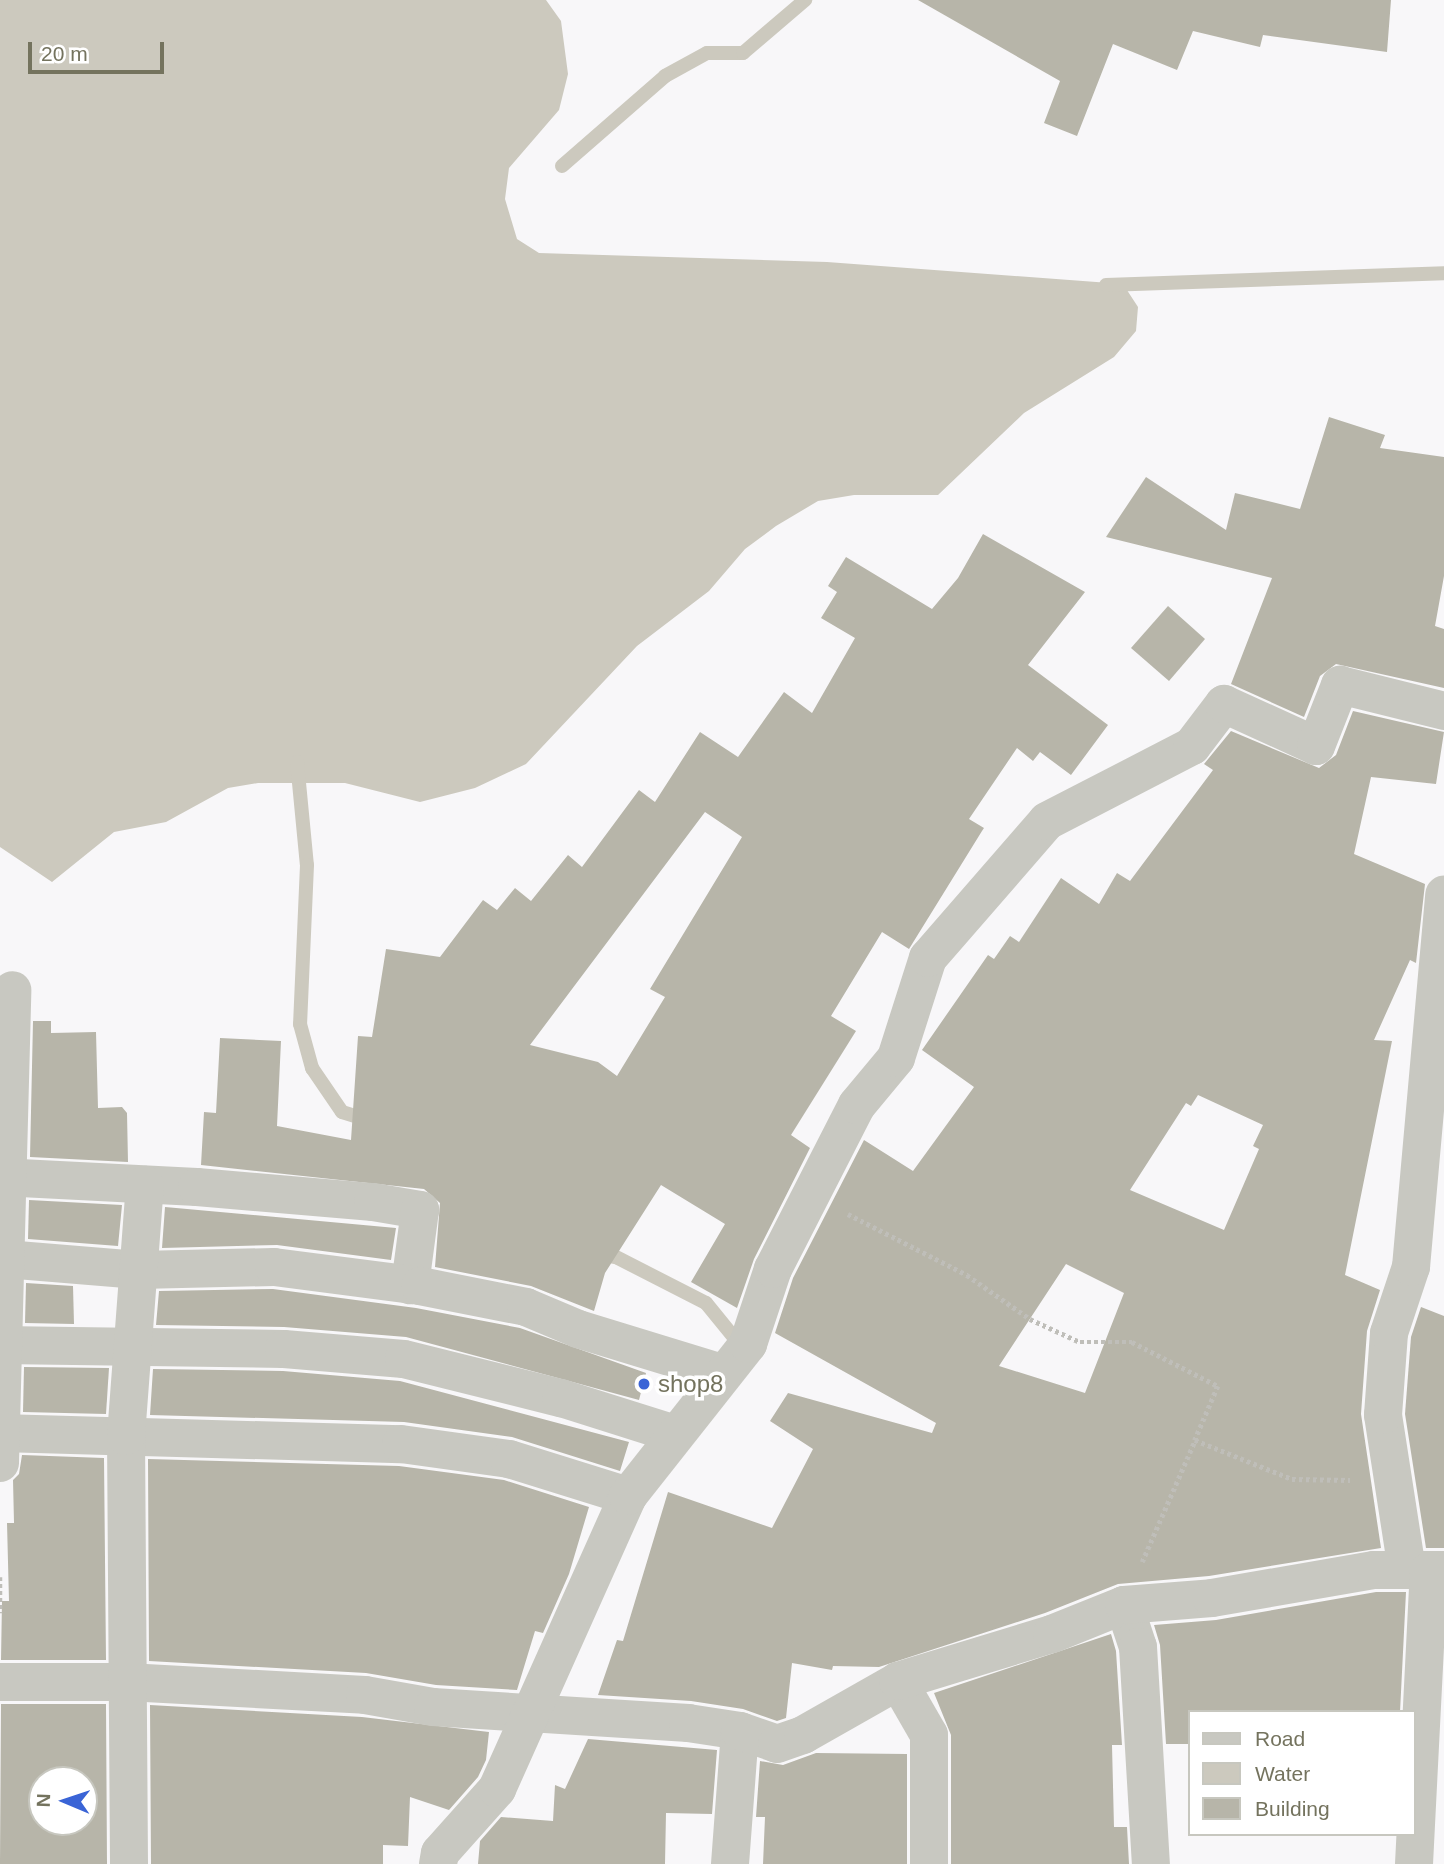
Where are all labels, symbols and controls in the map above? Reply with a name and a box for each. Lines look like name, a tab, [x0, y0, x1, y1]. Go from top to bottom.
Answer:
scale bar	[32, 28, 168, 72]
text: 20 m	[41, 42, 88, 65]
place label: shop8	[658, 1370, 723, 1398]
marker: shop8	[636, 1376, 652, 1392]
legend	[1188, 1710, 1416, 1836]
text: Road	[1255, 1727, 1305, 1750]
text: Water	[1255, 1762, 1310, 1785]
north arrow	[28, 1766, 98, 1836]
text: N	[33, 1793, 54, 1808]
text: Building	[1255, 1797, 1330, 1820]

